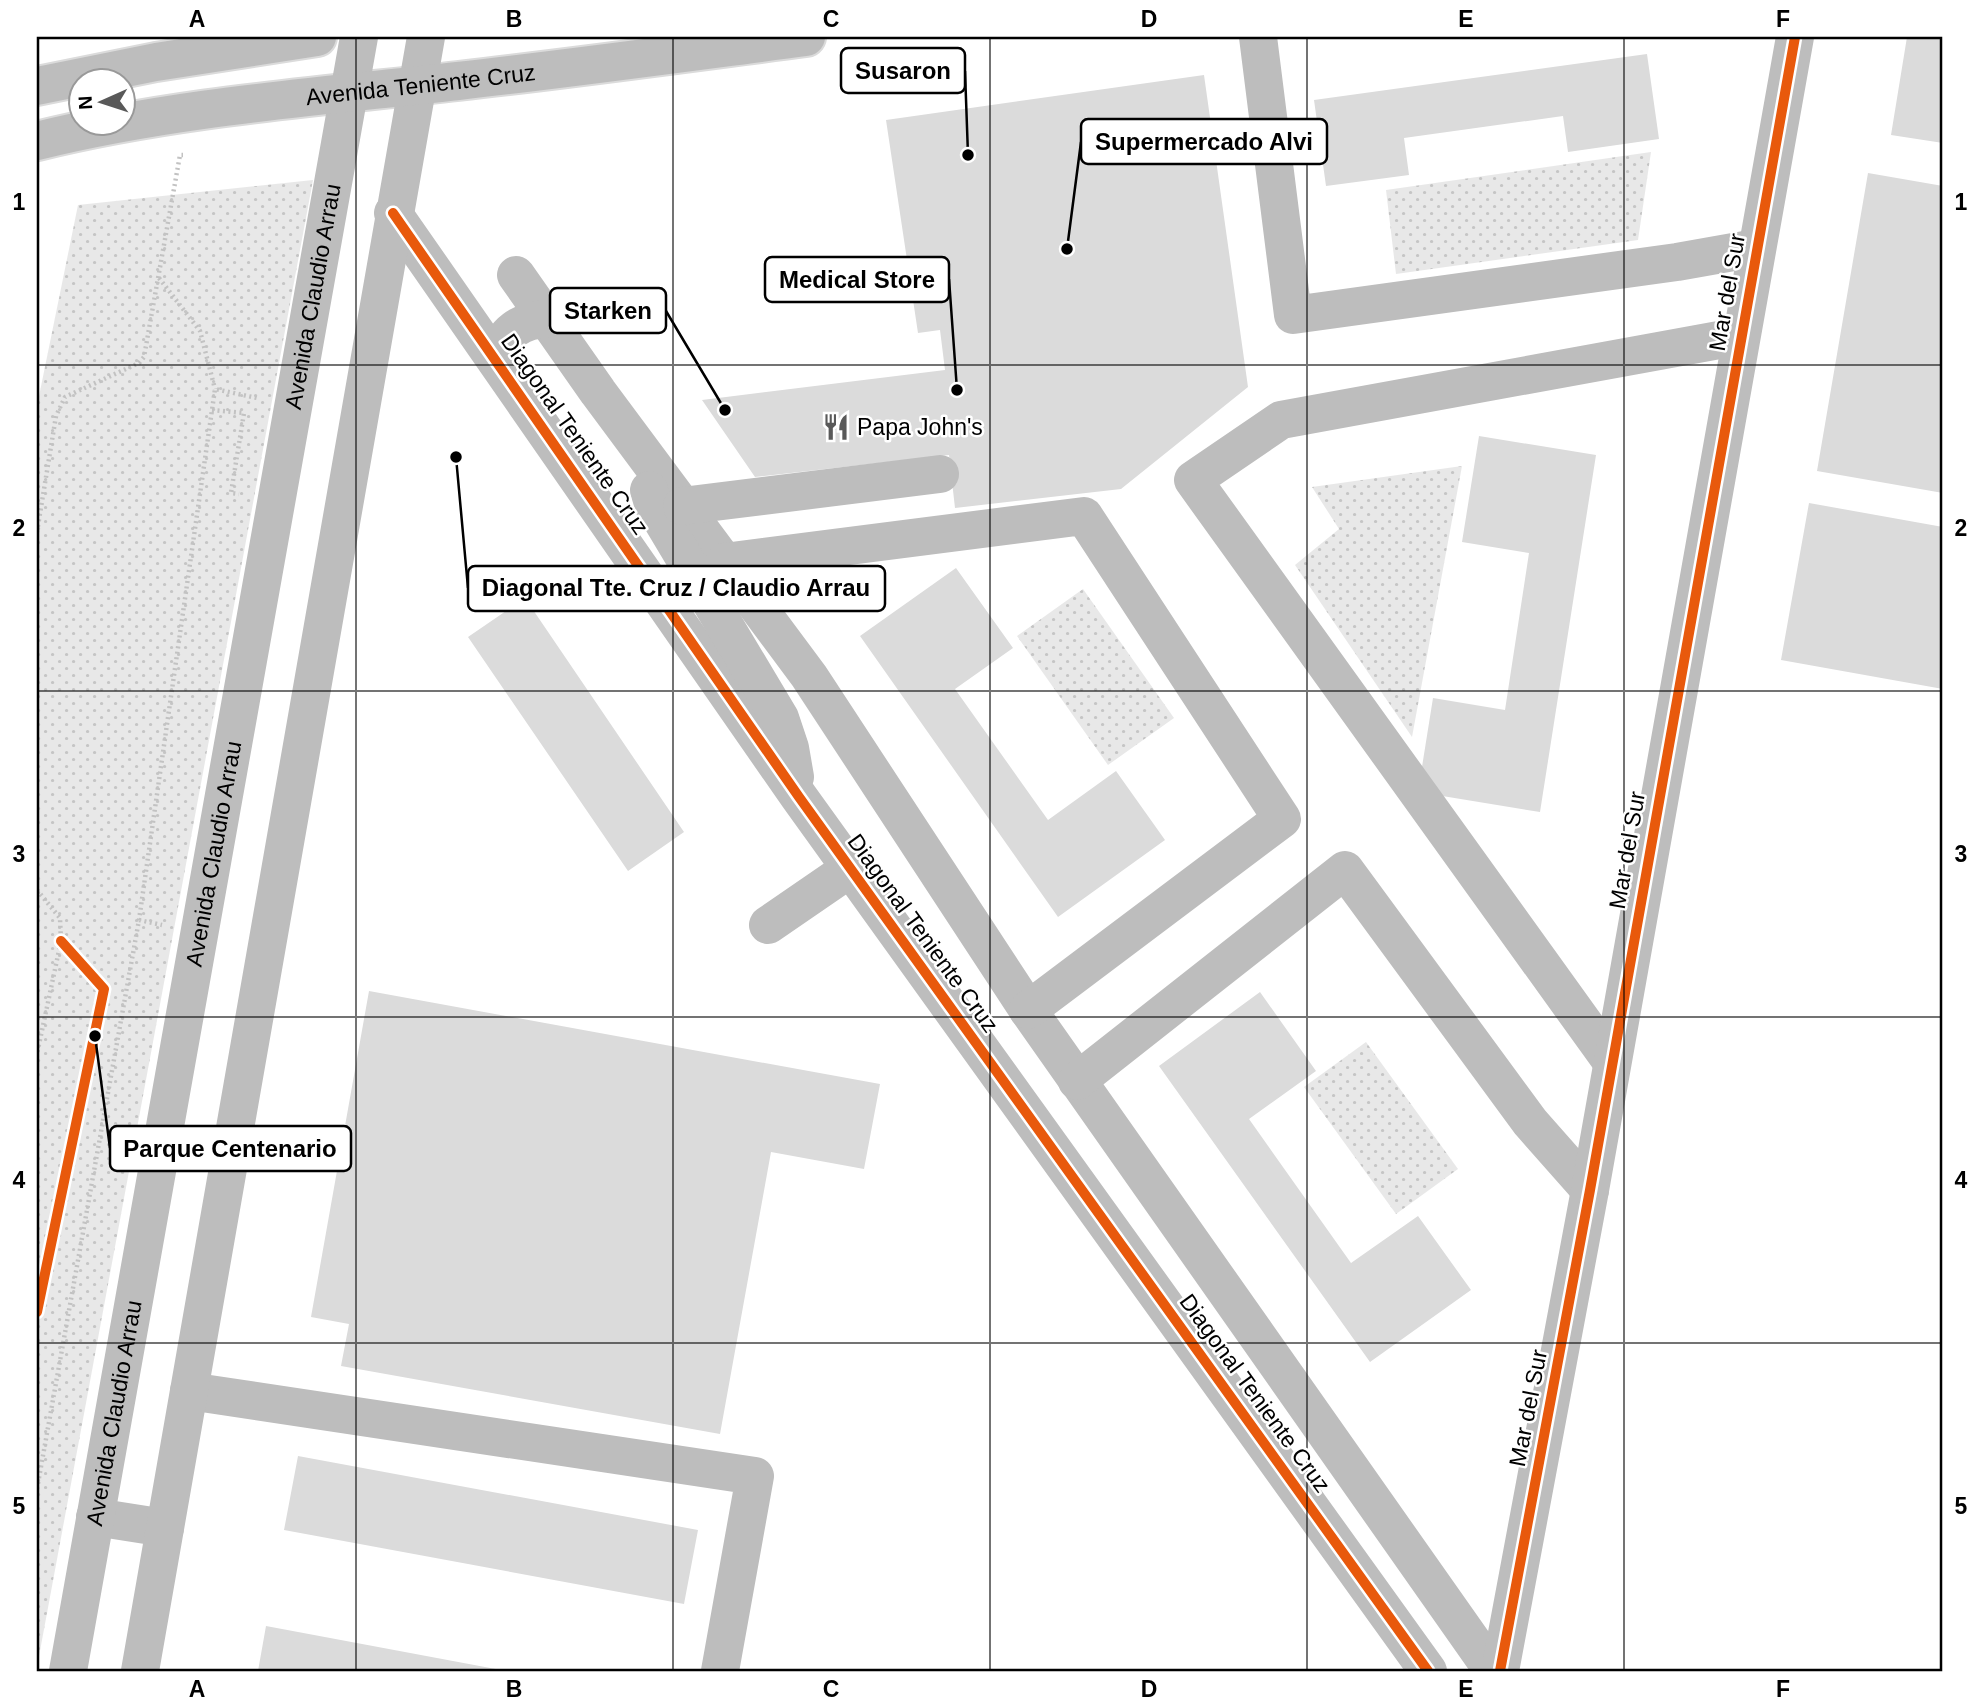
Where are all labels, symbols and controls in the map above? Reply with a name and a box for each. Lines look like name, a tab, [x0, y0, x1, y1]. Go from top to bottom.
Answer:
text: A	[189, 6, 205, 32]
text: B	[506, 6, 522, 32]
text: C	[823, 6, 839, 32]
text: D	[1141, 6, 1157, 32]
text: E	[1458, 6, 1474, 32]
text: F	[1776, 6, 1790, 32]
callout: Susaron	[841, 48, 965, 93]
text: Susaron	[855, 57, 951, 84]
street label: Avenida Teniente Cruz	[304, 59, 537, 110]
north arrow	[66, 66, 136, 136]
text: N	[75, 95, 96, 110]
callout: Supermercado Alvi	[1081, 119, 1327, 164]
text: Supermercado Alvi	[1095, 128, 1313, 155]
street label: Avenida Claudio Arrau	[280, 182, 346, 411]
text: 1	[13, 189, 26, 215]
text: 1	[1955, 189, 1968, 215]
street label: Mar del Sur	[1704, 231, 1750, 353]
callout: Medical Store	[765, 257, 949, 302]
text: Medical Store	[779, 266, 935, 293]
callout: Starken	[550, 288, 666, 333]
text: Starken	[564, 297, 652, 324]
street label: Diagonal Teniente Cruz	[496, 329, 654, 539]
restaurant icon: Papa John's	[821, 412, 851, 442]
place label: Papa John's	[857, 414, 983, 440]
text: 2	[13, 515, 25, 541]
text: 2	[1955, 515, 1967, 541]
callout: Diagonal Tte. Cruz / Claudio Arrau	[468, 566, 885, 611]
text: Diagonal Tte. Cruz / Claudio Arrau	[482, 574, 870, 601]
street label: Avenida Claudio Arrau	[181, 739, 246, 969]
street label: Mar del Sur	[1604, 789, 1650, 911]
street label: Diagonal Teniente Cruz	[842, 829, 1004, 1037]
text: 3	[13, 841, 25, 867]
text: 3	[1955, 841, 1967, 867]
callout: Parque Centenario	[110, 1126, 351, 1171]
text: Parque Centenario	[123, 1135, 337, 1162]
text: 4	[13, 1167, 26, 1193]
text: 4	[1955, 1167, 1968, 1193]
street label: Diagonal Teniente Cruz	[1174, 1289, 1336, 1497]
street label: Avenida Claudio Arrau	[81, 1298, 147, 1528]
street label: Mar del Sur	[1504, 1347, 1552, 1469]
text: 5	[13, 1493, 26, 1519]
text: 5	[1955, 1493, 1968, 1519]
text: A	[189, 1676, 205, 1702]
text: B	[506, 1676, 522, 1702]
text: C	[823, 1676, 839, 1702]
text: D	[1141, 1676, 1157, 1702]
text: E	[1458, 1676, 1474, 1702]
text: F	[1776, 1676, 1790, 1702]

